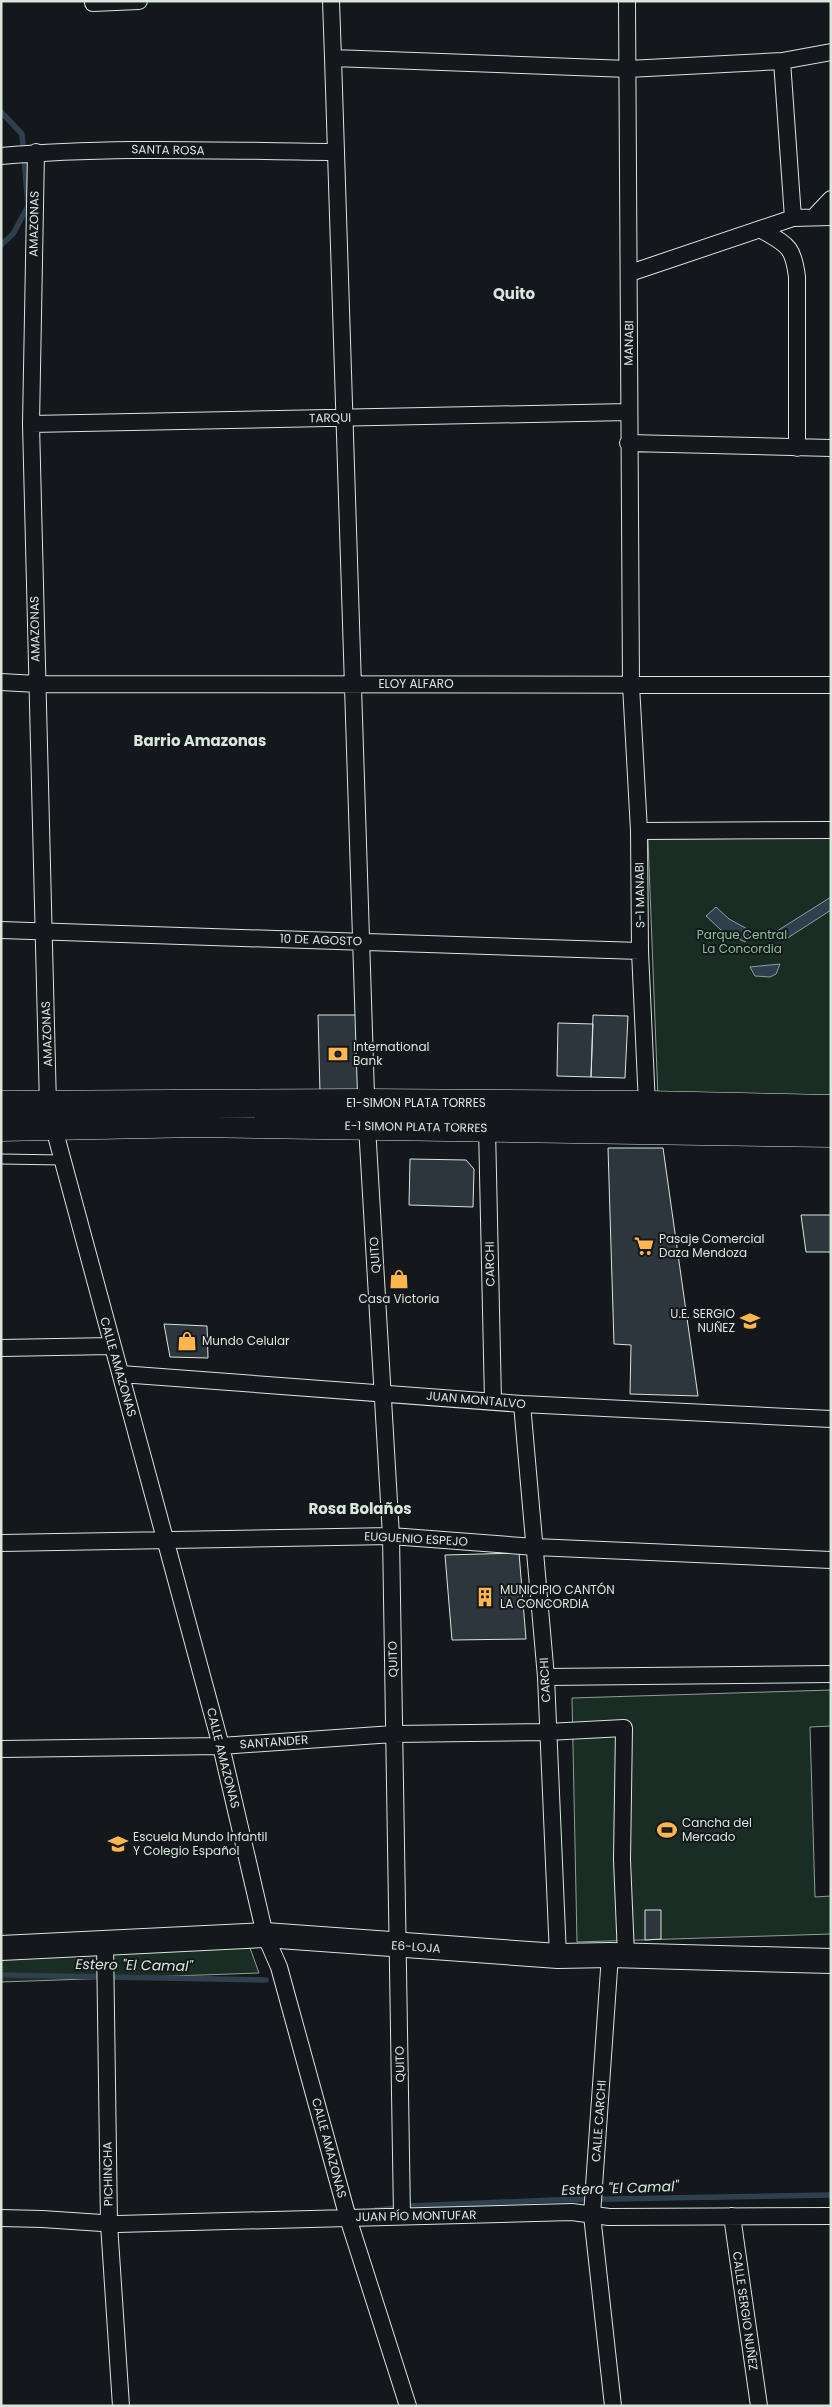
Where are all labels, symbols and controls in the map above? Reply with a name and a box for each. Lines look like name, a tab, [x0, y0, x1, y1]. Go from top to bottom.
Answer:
street label: SANTA ROSA	[131, 140, 205, 159]
street label: AMAZONAS	[24, 191, 43, 257]
district label: Quito	[493, 283, 535, 304]
street label: MANABI	[620, 320, 637, 366]
street label: TARQUI	[309, 409, 351, 426]
street label: AMAZONAS	[25, 596, 44, 662]
street label: ELOY ALFARO	[378, 675, 454, 692]
district label: Barrio Amazonas	[134, 730, 266, 751]
street label: S-1 MANABI	[630, 862, 649, 928]
park label: Parque Central La Concordia	[697, 926, 787, 957]
street label: 10 DE AGOSTO	[280, 930, 362, 949]
street label: AMAZONAS	[37, 1001, 56, 1067]
place label: International Bank	[353, 1038, 430, 1069]
bank icon: International Bank	[327, 1043, 349, 1065]
street label: E1-SIMON PLATA TORRES	[346, 1094, 486, 1111]
street label: E-1 SIMON PLATA TORRES	[344, 1117, 488, 1136]
place label: Pasaje Comercial Daza Mendoza	[659, 1230, 765, 1261]
supermarket icon: Pasaje Comercial Daza Mendoza	[633, 1235, 655, 1257]
street label: QUITO	[365, 1236, 384, 1274]
street label: CARCHI	[481, 1241, 498, 1287]
shop icon: Casa Victoria	[388, 1268, 410, 1290]
place label: Casa Victoria	[359, 1290, 439, 1307]
place label: U.E. SERGIO NUÑEZ	[670, 1305, 735, 1336]
school or university icon: U.E. SERGIO NUÑEZ	[739, 1310, 761, 1332]
street label: CALLE AMAZONAS	[96, 1315, 141, 1419]
shop icon: Mundo Celular	[176, 1330, 198, 1352]
place label: Mundo Celular	[202, 1332, 290, 1349]
street label: JUAN MONTALVO	[426, 1387, 526, 1412]
district label: Rosa Bolaños	[308, 1498, 412, 1519]
street label: EUGUENIO ESPEJO	[364, 1527, 468, 1550]
place label: MUNICIPIO CANTÓN LA CONCORDIA	[500, 1581, 615, 1612]
building icon: MUNICIPIO CANTÓN LA CONCORDIA	[474, 1586, 496, 1608]
street label: QUITO	[384, 1641, 401, 1677]
street label: CARCHI	[535, 1657, 554, 1703]
street label: CALLE AMAZONAS	[203, 1706, 244, 1810]
street label: SANTANDER	[239, 1731, 309, 1752]
place label: Cancha del Mercado	[682, 1814, 752, 1845]
sports icon: Cancha del Mercado	[656, 1819, 678, 1841]
place label: Escuela Mundo Infantil Y Colegio Español	[133, 1828, 267, 1859]
school or university icon: Escuela Mundo Infantil Y Colegio Español	[107, 1833, 129, 1855]
street label: E6-LOJA	[391, 1936, 441, 1957]
water label: Estero "El Camal"	[75, 1954, 194, 1976]
street label: QUITO	[391, 2046, 408, 2082]
street label: CALLE CARCHI	[587, 2079, 610, 2163]
street label: CALLE AMAZONAS	[308, 2096, 351, 2200]
street label: PICHINCHA	[98, 2142, 117, 2206]
water label: Estero "El Camal"	[561, 2176, 680, 2200]
street label: JUAN PÍO MONTUFAR	[355, 2206, 477, 2225]
street label: CALLE SERGIO NUÑEZ	[729, 2250, 762, 2372]

